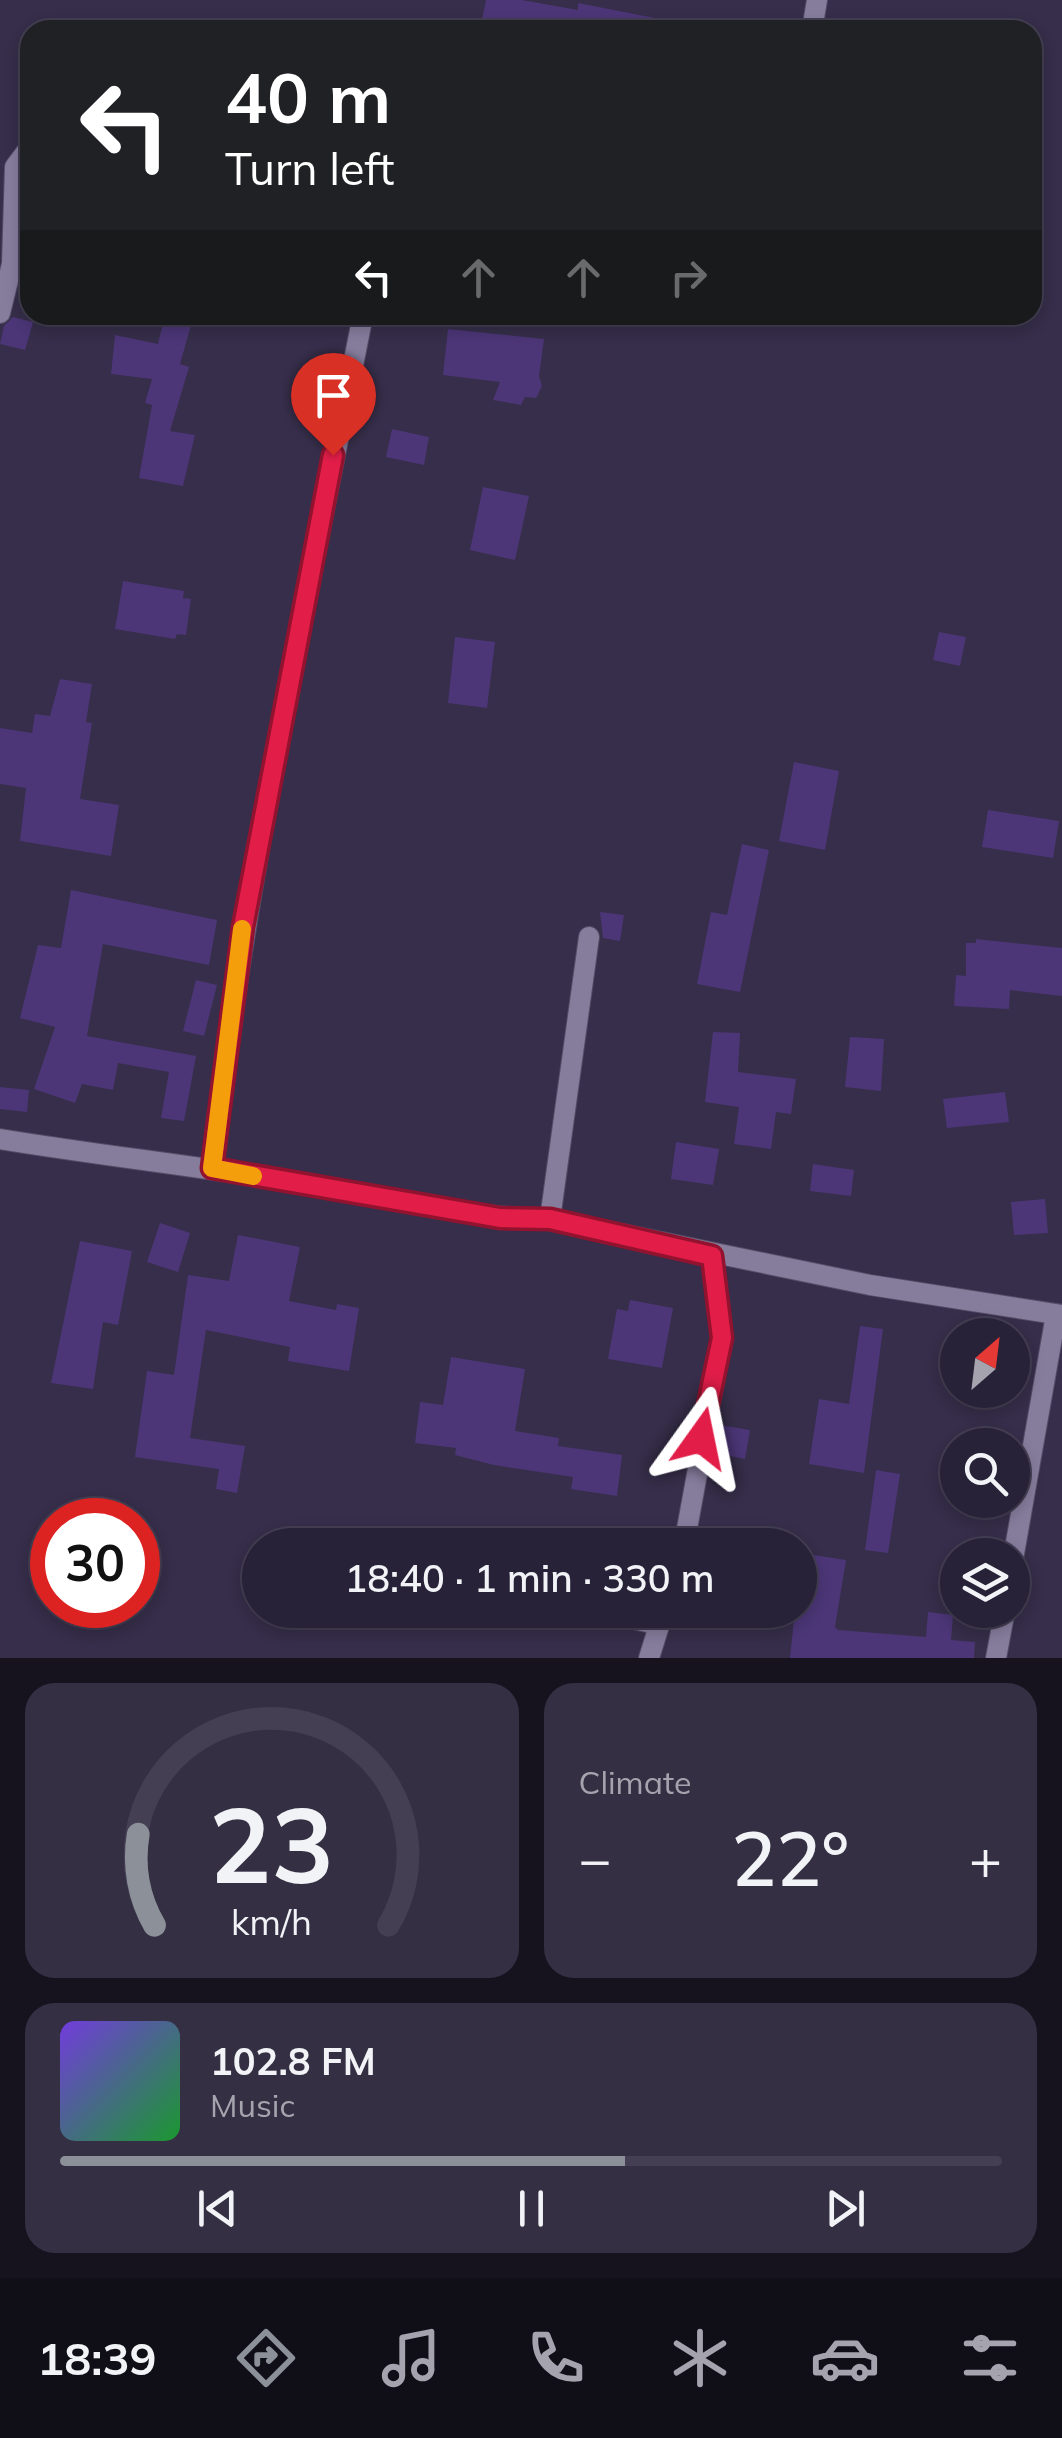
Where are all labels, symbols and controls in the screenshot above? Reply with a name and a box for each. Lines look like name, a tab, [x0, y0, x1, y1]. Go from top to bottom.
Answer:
text: 40 m	[225, 53, 391, 141]
icon: left	[60, 60, 190, 190]
text: Turn left	[225, 140, 394, 196]
icon: left	[346, 250, 401, 305]
icon: ahead	[451, 250, 506, 305]
icon: ahead	[556, 250, 611, 305]
icon: right	[661, 250, 716, 305]
pin	[291, 353, 376, 456]
icon: arrive	[306, 368, 361, 423]
north arrow	[940, 1318, 1030, 1408]
map controls	[940, 1318, 1030, 1628]
position arrow	[649, 1386, 753, 1490]
button: search	[940, 1428, 1030, 1518]
speed limit sign: 30	[30, 1498, 160, 1628]
button: layers	[940, 1538, 1030, 1628]
text: 18:40 · 1 min · 330 m	[344, 1554, 715, 1602]
text: Climate	[579, 1762, 691, 1802]
text: 23	[209, 1778, 334, 1909]
text: 22°	[731, 1811, 849, 1905]
text: −	[579, 1824, 612, 1893]
text: +	[969, 1824, 1002, 1893]
text: km/h	[231, 1899, 312, 1944]
text: 102.8 FM	[210, 2037, 376, 2085]
text: Music	[210, 2085, 295, 2125]
icon: previous	[190, 2181, 245, 2236]
icon: pause	[504, 2181, 559, 2236]
icon: next	[818, 2181, 873, 2236]
icon: directions	[231, 2323, 301, 2393]
icon: music	[376, 2323, 446, 2393]
icon: phone	[521, 2323, 591, 2393]
icon: climate	[665, 2323, 735, 2393]
icon: car	[810, 2323, 880, 2393]
icon: filters	[955, 2323, 1025, 2393]
text: 18:39	[37, 2330, 157, 2386]

